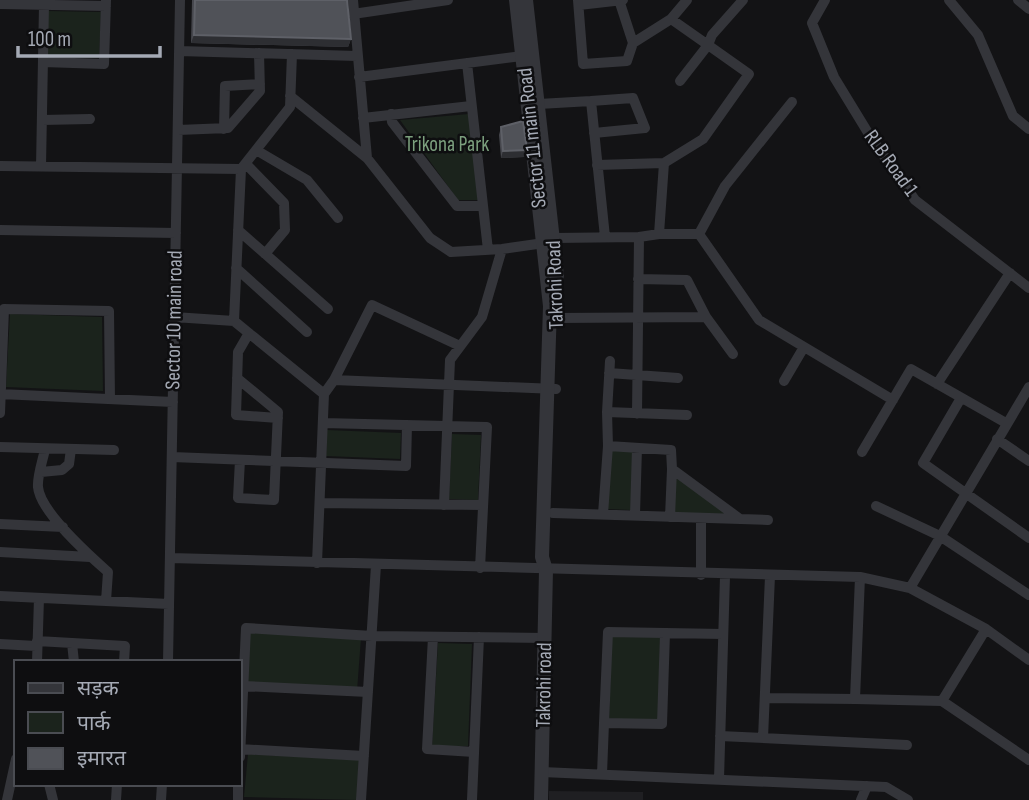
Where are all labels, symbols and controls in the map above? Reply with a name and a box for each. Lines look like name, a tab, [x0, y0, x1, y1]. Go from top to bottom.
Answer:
scale bar	[18, 14, 159, 58]
text: 100 m	[28, 27, 71, 52]
street label: Sector 11 main Road	[512, 67, 552, 209]
street label: RLB Road 1	[859, 125, 924, 202]
park label: Trikona Park	[405, 132, 489, 157]
street label: Takrohi Road	[541, 240, 569, 330]
street label: Sector 10 main road	[160, 250, 188, 390]
street label: Takrohi road	[531, 642, 557, 728]
legend	[14, 660, 242, 786]
text: सड़क	[77, 676, 119, 701]
text: पार्क	[77, 711, 111, 736]
text: इमारत	[77, 746, 127, 771]

